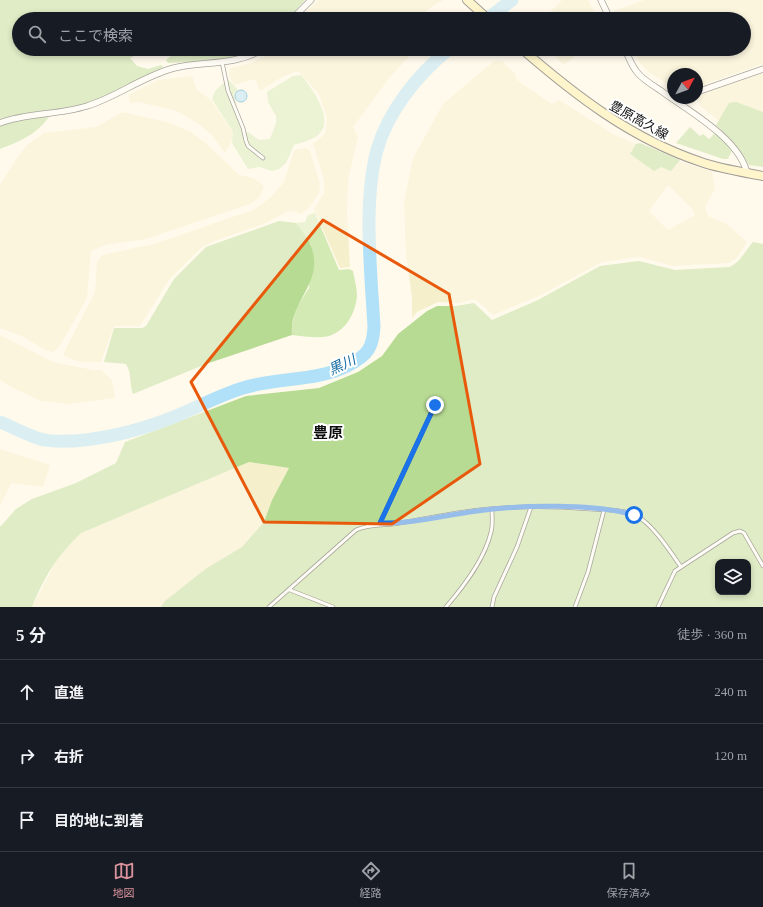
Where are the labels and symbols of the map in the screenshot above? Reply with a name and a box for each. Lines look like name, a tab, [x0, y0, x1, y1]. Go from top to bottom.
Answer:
north arrow	[667, 68, 703, 104]
street label: 豊原高久線	[607, 98, 671, 142]
water label: 黒川	[326, 351, 360, 378]
route end	[426, 396, 444, 414]
district label: 豊原	[313, 425, 343, 441]
route start	[625, 506, 643, 524]

